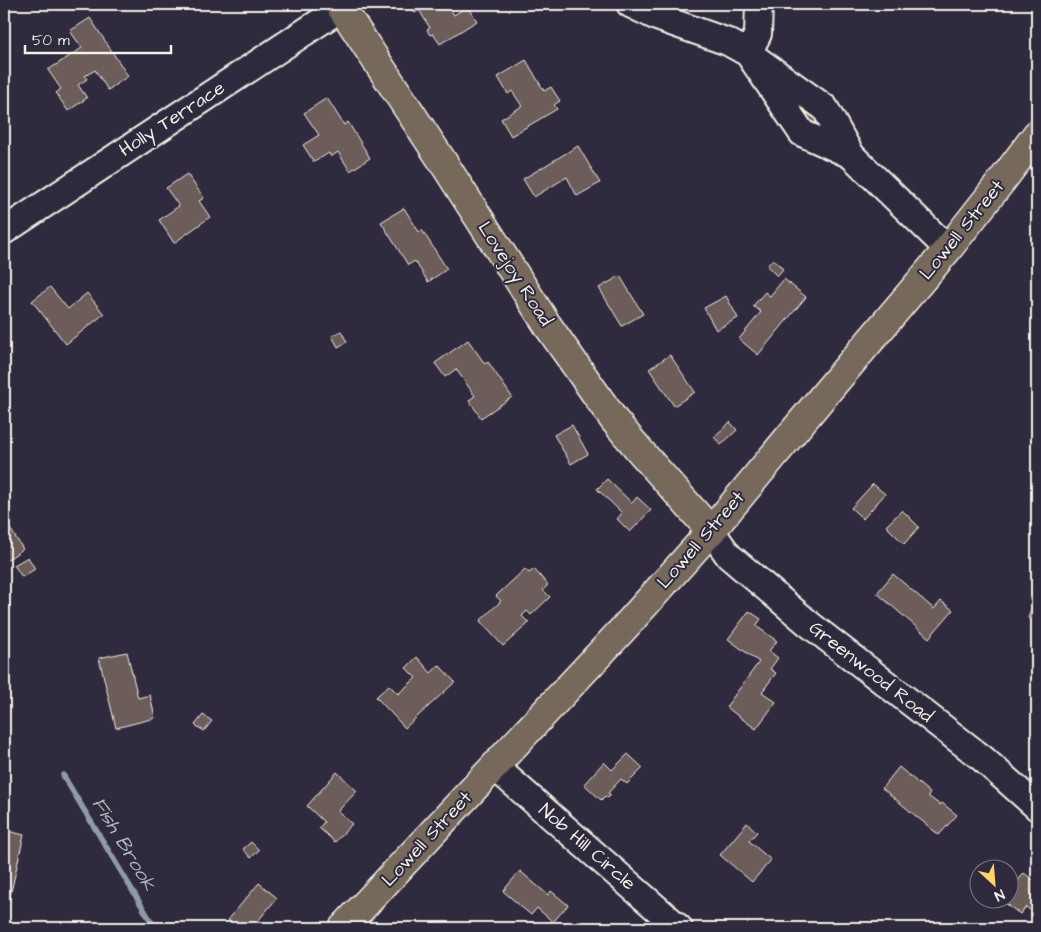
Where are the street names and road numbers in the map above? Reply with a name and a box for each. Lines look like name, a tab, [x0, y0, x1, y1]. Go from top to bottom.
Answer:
street label: Holly Terrace	[114, 75, 231, 164]
street label: Lowell Street	[913, 174, 1011, 286]
street label: Lovejoy Road	[470, 216, 559, 332]
street label: Lowell Street	[651, 485, 751, 595]
street label: Greenwood Road	[803, 615, 939, 729]
street label: Lowell Street	[376, 785, 479, 893]
street label: Nob Hill Circle	[533, 797, 641, 897]

